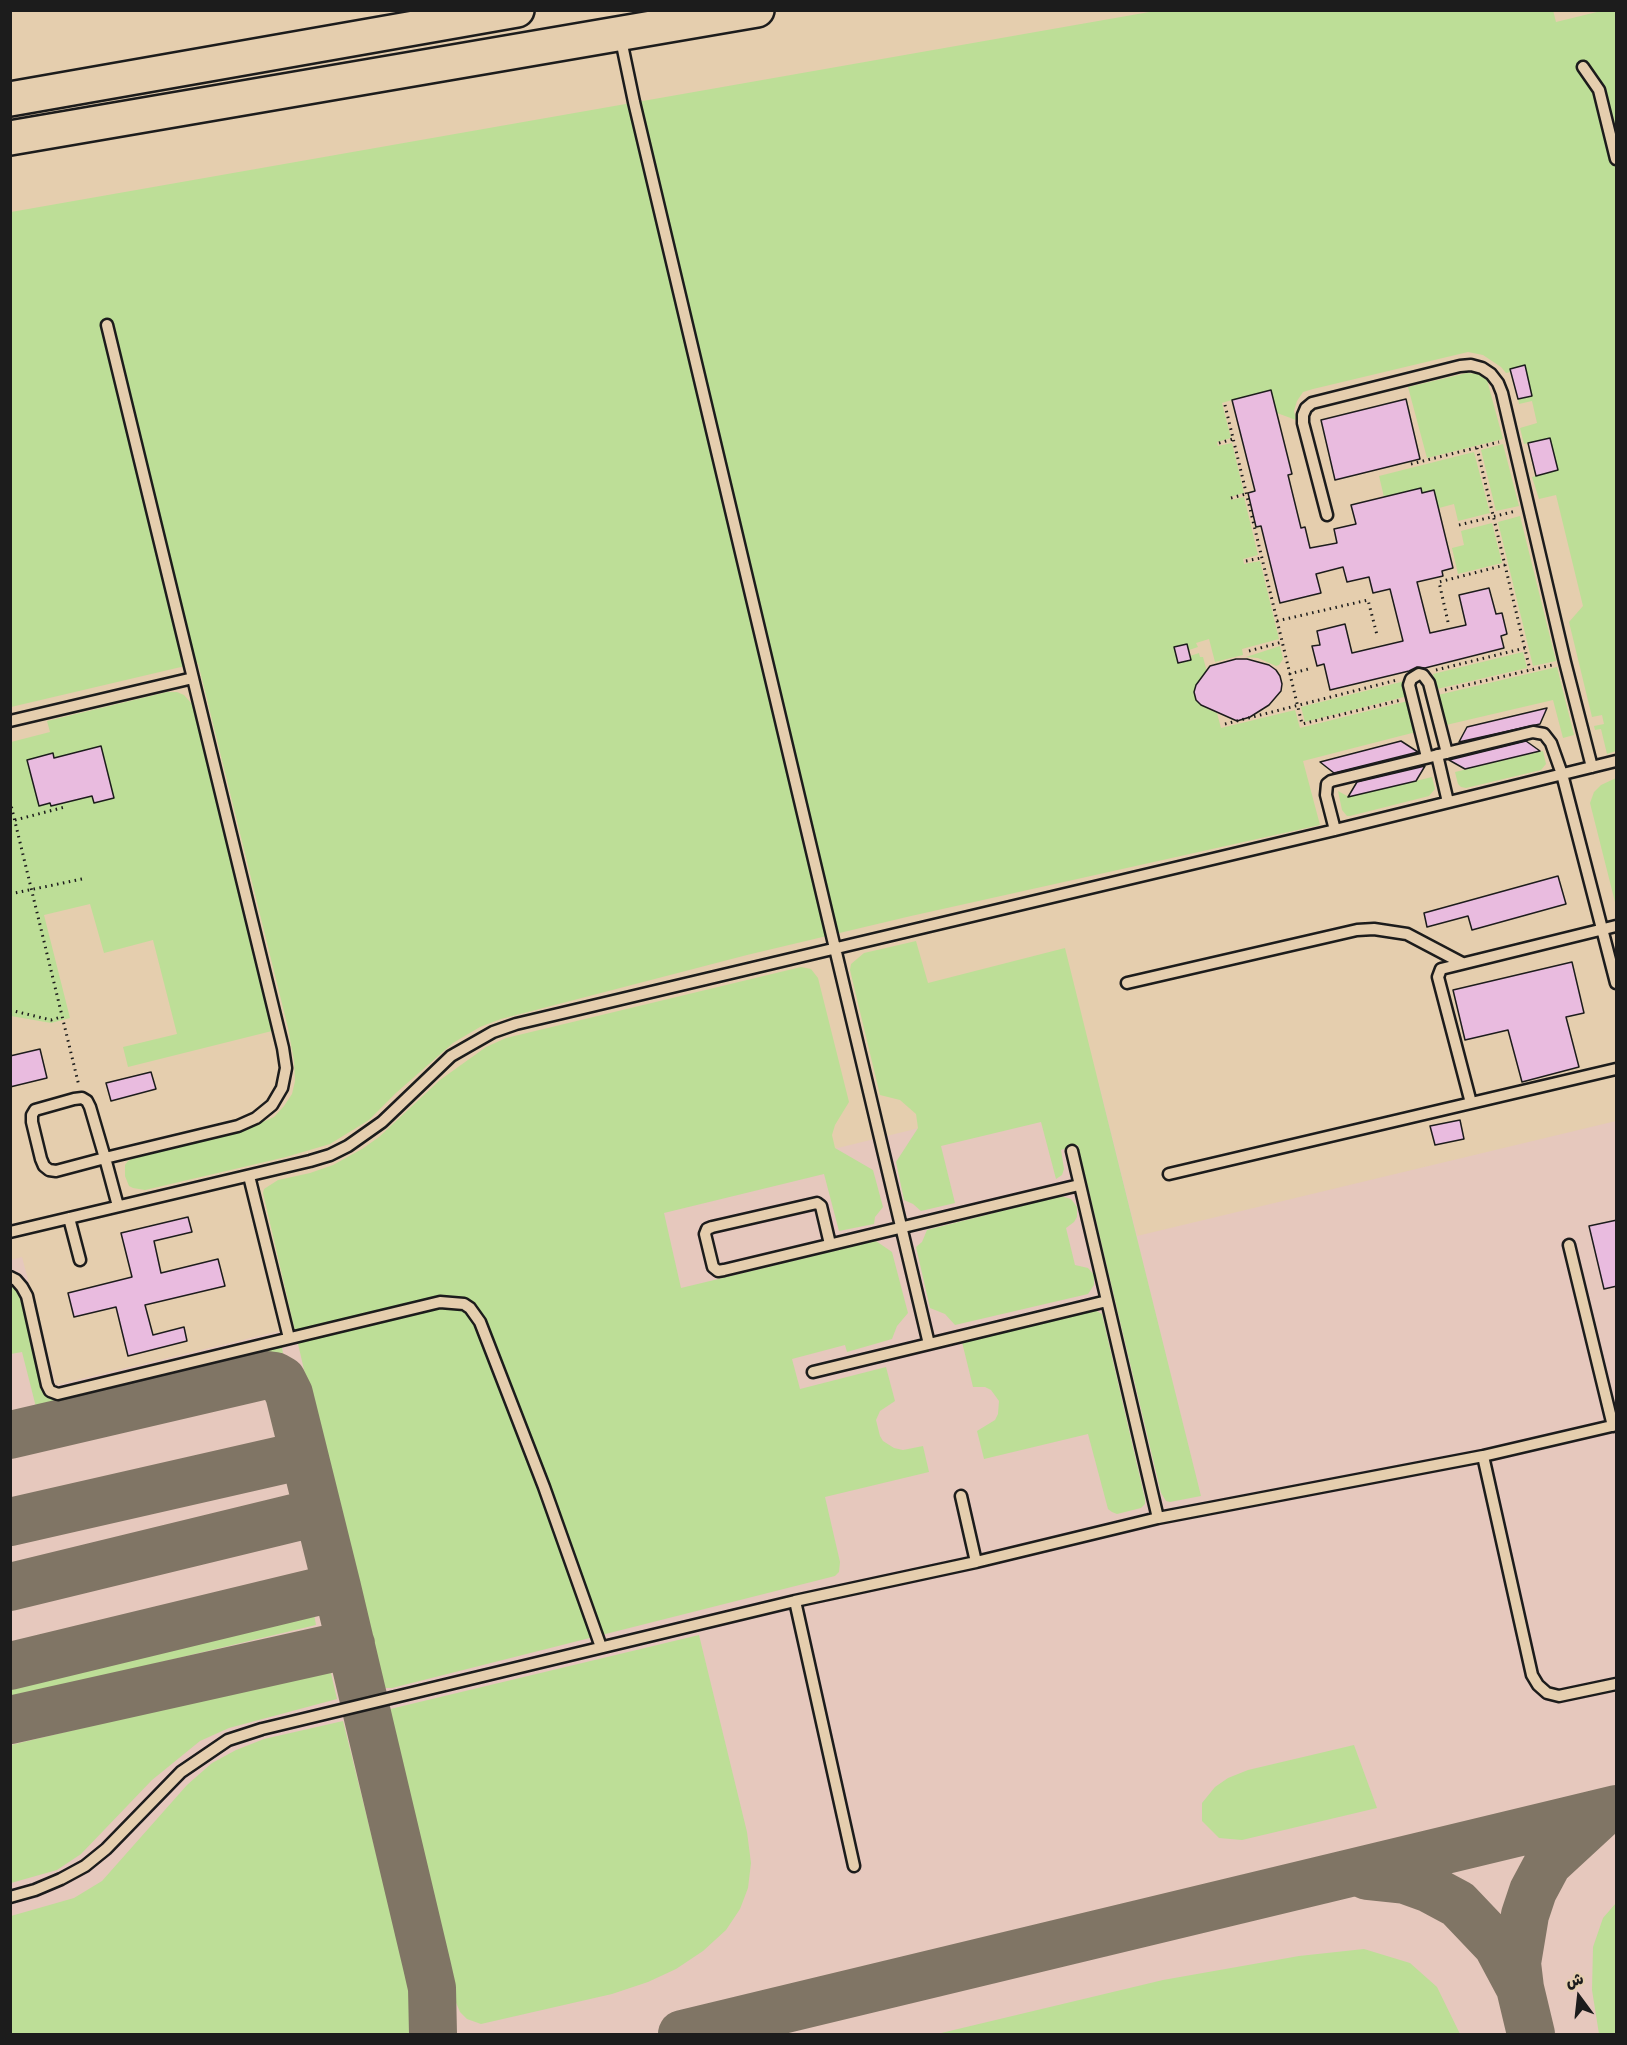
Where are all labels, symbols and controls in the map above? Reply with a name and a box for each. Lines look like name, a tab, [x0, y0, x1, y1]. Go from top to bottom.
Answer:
north arrow	[1549, 1967, 1609, 2027]
text: ش	[1563, 1967, 1586, 1993]

